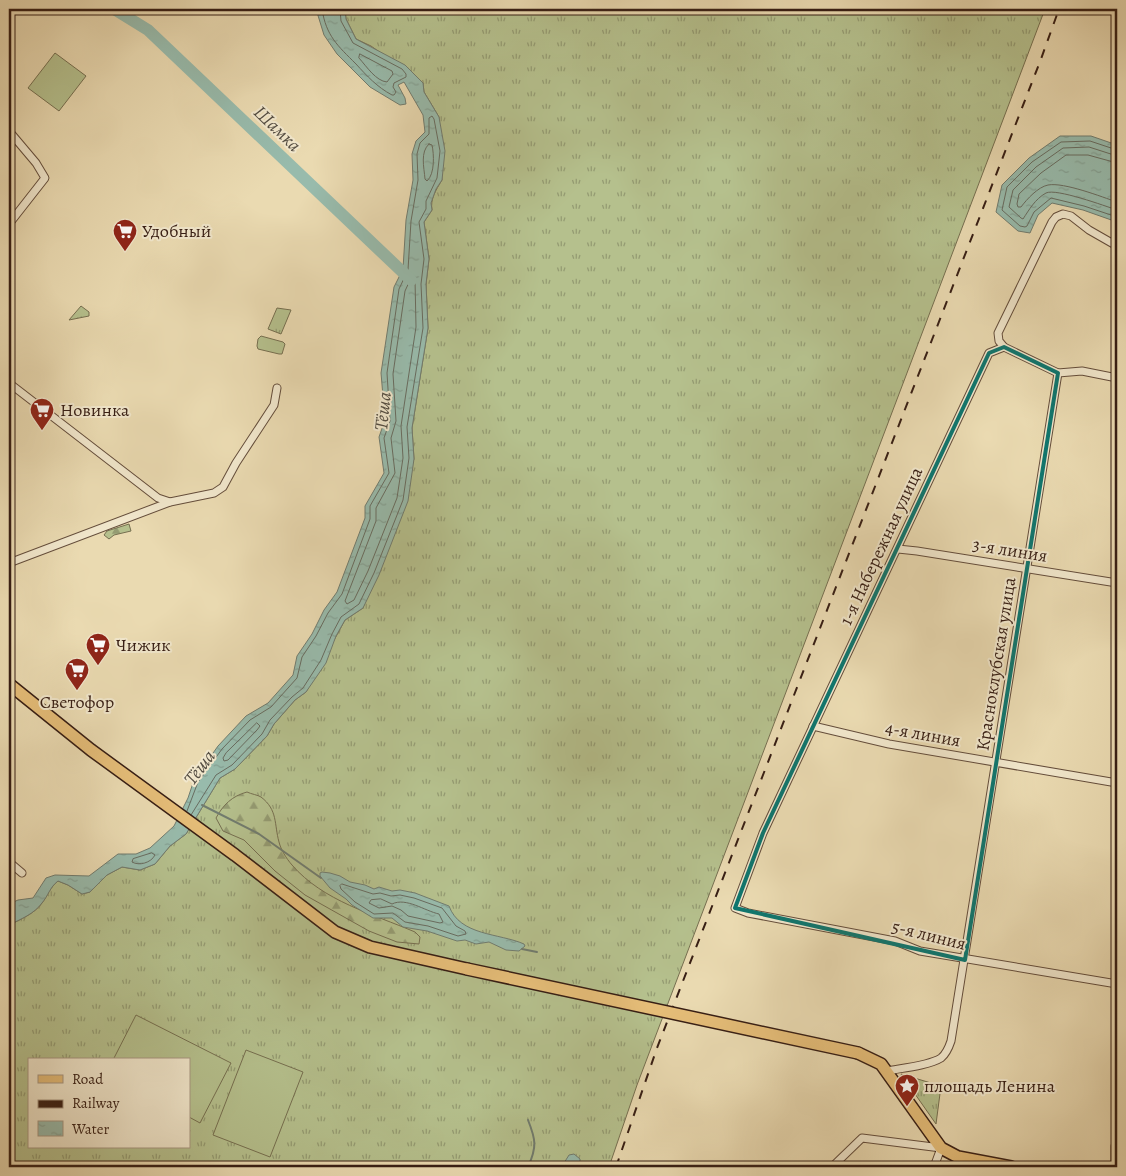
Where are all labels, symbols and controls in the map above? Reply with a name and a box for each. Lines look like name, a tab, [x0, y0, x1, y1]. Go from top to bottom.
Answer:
water label: Шамка	[248, 100, 307, 158]
supermarket icon: Удобный	[112, 218, 138, 252]
place label: Удобный	[142, 219, 211, 243]
water label: Тёша	[368, 390, 398, 432]
supermarket icon: Новинка	[29, 397, 55, 431]
place label: Новинка	[60, 398, 130, 422]
street label: 1-я Набережная улица	[834, 462, 928, 629]
street label: 3-я линия	[971, 532, 1049, 568]
street label: Красноклубская улица	[970, 575, 1022, 753]
supermarket icon: Чижик	[85, 632, 111, 666]
place label: Чижик	[116, 633, 171, 657]
supermarket icon: Светофор	[64, 657, 90, 691]
place label: Светофор	[40, 690, 114, 714]
street label: 4-я линия	[883, 716, 963, 752]
water label: Тёша	[178, 744, 222, 791]
street label: 5-я линия	[889, 914, 969, 956]
legend	[28, 1058, 190, 1148]
text: Road	[72, 1069, 104, 1089]
place icon: площадь Ленина	[894, 1073, 920, 1107]
place label: площадь Ленина	[924, 1074, 1056, 1098]
text: Railway	[72, 1093, 120, 1113]
text: Water	[71, 1119, 109, 1139]

